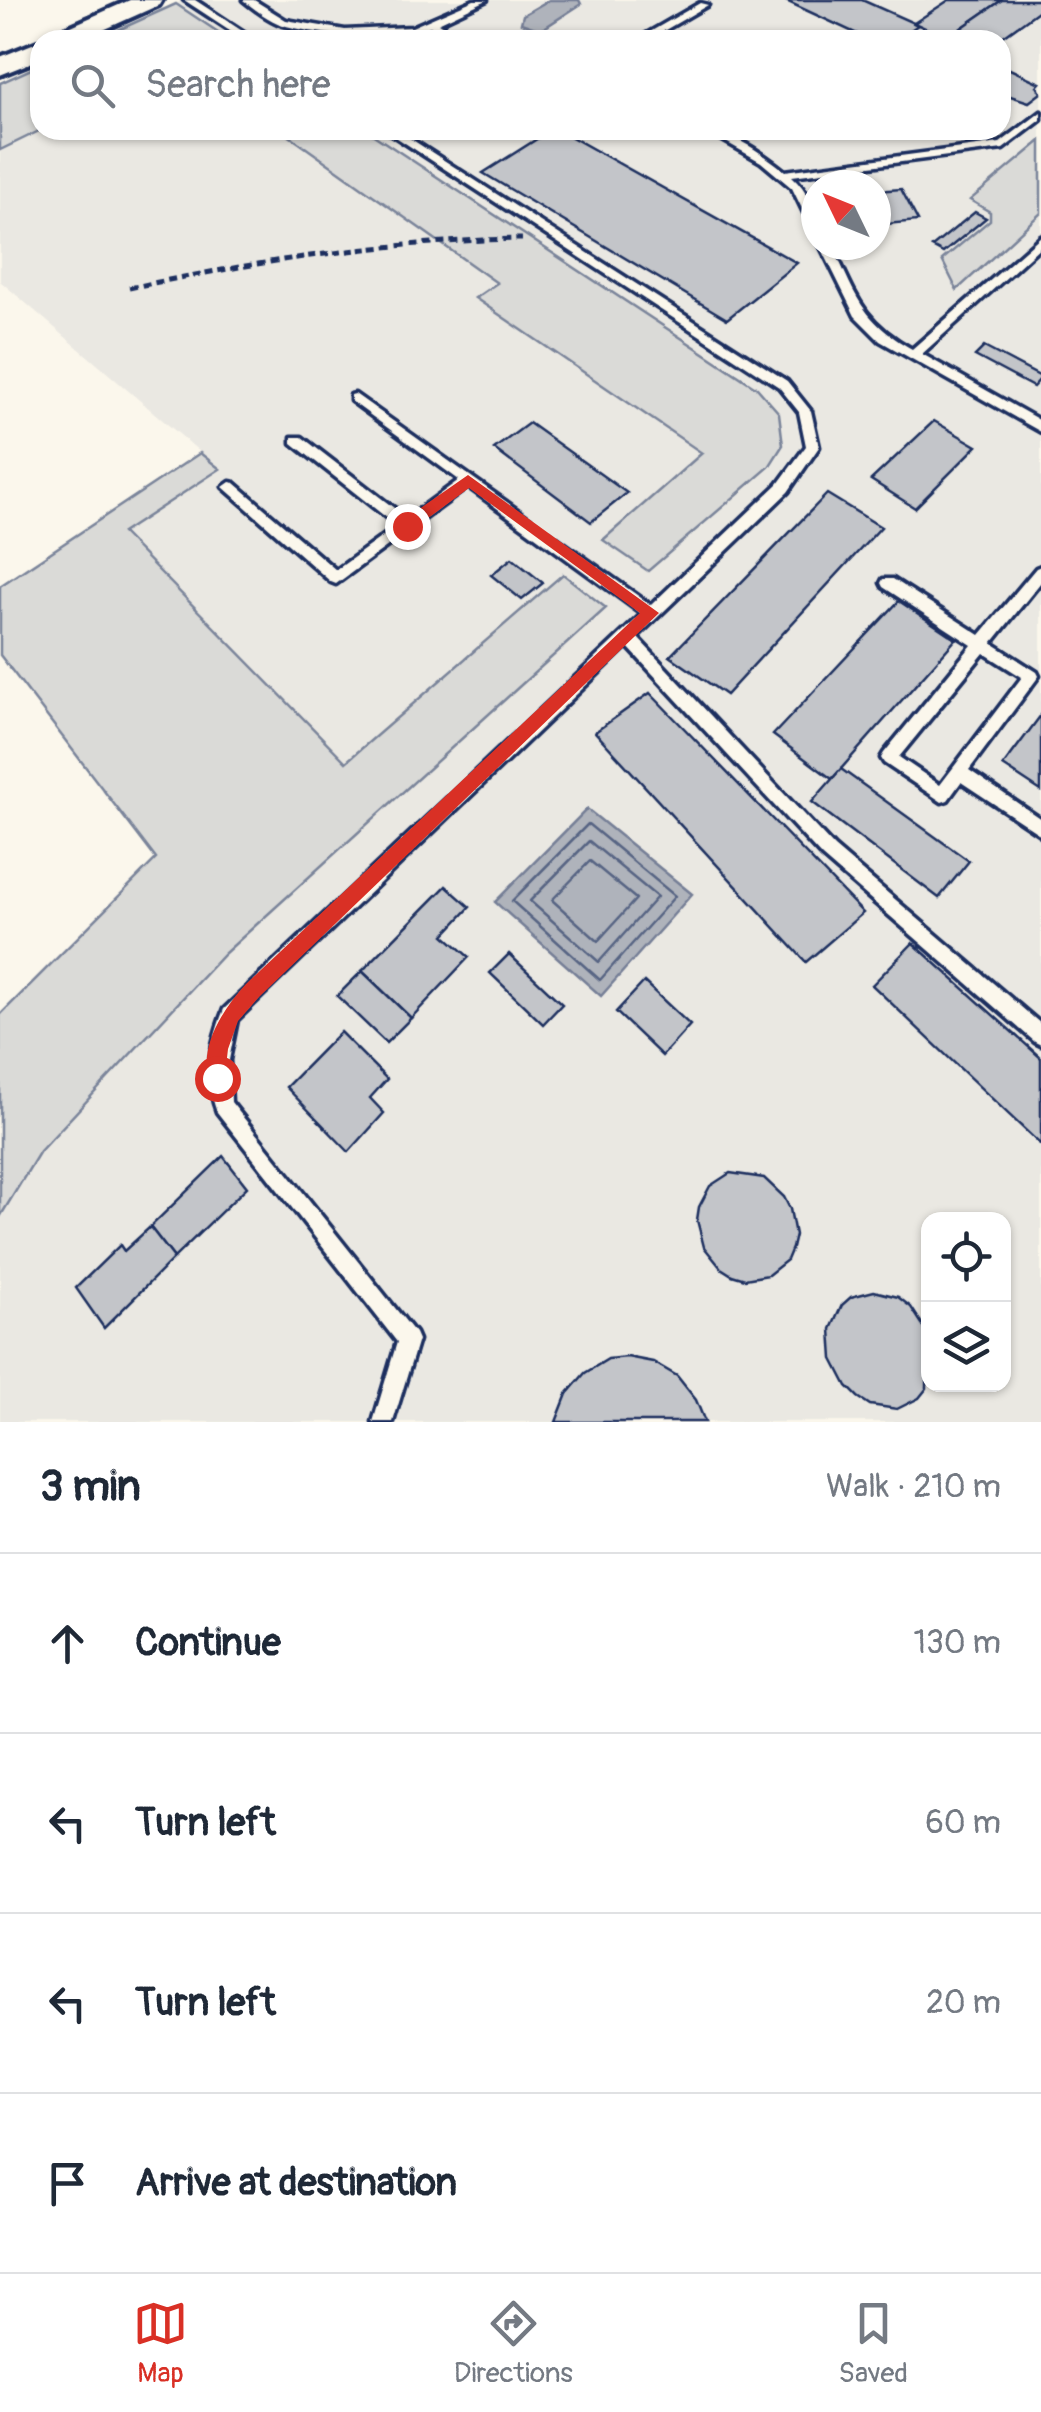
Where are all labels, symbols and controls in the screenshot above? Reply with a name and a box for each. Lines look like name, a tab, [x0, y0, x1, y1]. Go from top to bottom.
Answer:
search box	[30, 30, 1011, 140]
icon: search	[65, 58, 120, 113]
text: Search here	[145, 61, 331, 109]
north arrow	[801, 170, 891, 260]
route end	[385, 504, 431, 550]
route start	[195, 1056, 241, 1102]
map controls	[921, 1212, 1011, 1392]
button: locate	[921, 1212, 1011, 1302]
button: layers	[921, 1302, 1011, 1392]
text: 3 min	[40, 1461, 141, 1513]
text: Walk · 210 m	[826, 1467, 1001, 1507]
icon: ahead	[40, 1616, 95, 1671]
text: Continue	[135, 1619, 281, 1667]
text: 130 m	[913, 1623, 1001, 1663]
icon: left	[40, 1796, 95, 1851]
text: Turn left	[135, 1799, 276, 1847]
text: 60 m	[925, 1803, 1001, 1843]
icon: left	[40, 1976, 95, 2031]
text: Turn left	[135, 1979, 276, 2027]
text: 20 m	[926, 1983, 1001, 2023]
icon: arrive	[40, 2156, 95, 2211]
text: Arrive at destination	[135, 2159, 457, 2207]
tab: Map	[133, 2296, 188, 2391]
tab: Directions	[454, 2296, 573, 2391]
tab: Saved	[839, 2296, 908, 2391]

